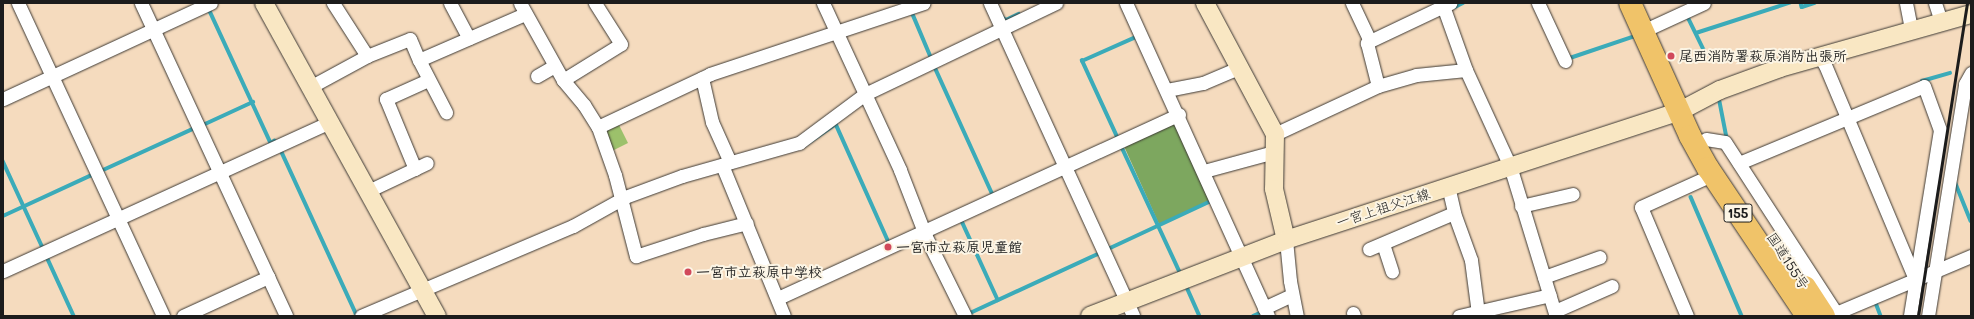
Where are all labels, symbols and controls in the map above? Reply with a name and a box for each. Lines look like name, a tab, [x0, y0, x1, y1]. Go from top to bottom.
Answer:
place label: 尾西消防署萩原消防出張所	[1679, 48, 1847, 64]
marker: 尾西消防署萩原消防出張所	[1666, 51, 1676, 61]
street label: 一宮上祖父江線	[1334, 185, 1432, 231]
road number: 155	[1723, 202, 1753, 224]
street label: 国道155号	[1763, 229, 1813, 293]
place label: 一宮市立萩原児童館	[896, 239, 1022, 255]
marker: 一宮市立萩原児童館	[883, 242, 893, 252]
place label: 一宮市立萩原中学校	[696, 264, 822, 280]
marker: 一宮市立萩原中学校	[683, 267, 693, 277]

